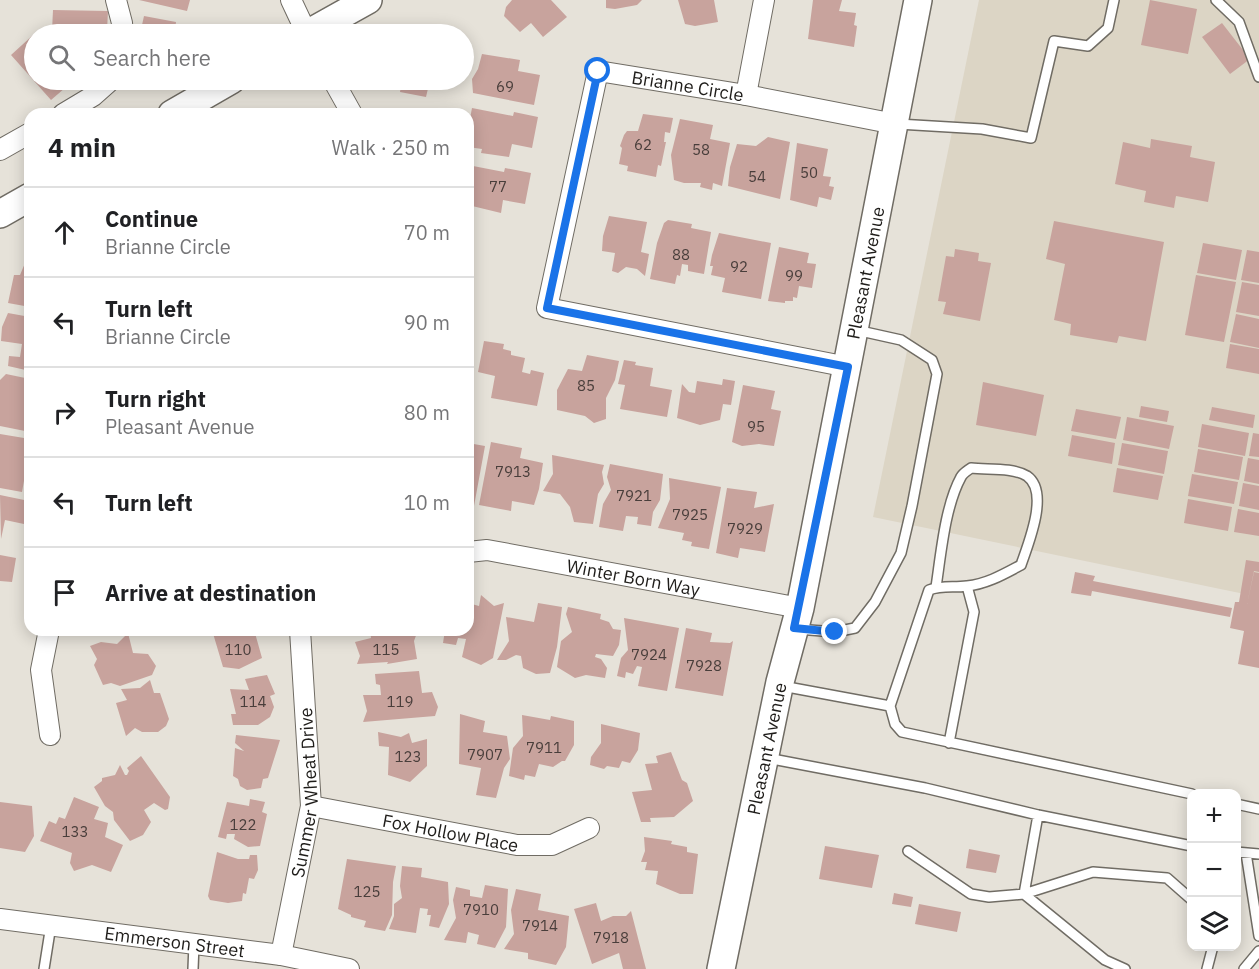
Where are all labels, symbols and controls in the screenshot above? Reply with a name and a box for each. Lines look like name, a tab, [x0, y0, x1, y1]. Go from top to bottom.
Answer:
search box	[24, 24, 474, 90]
icon: search	[45, 41, 78, 74]
text: Search here	[93, 43, 211, 72]
route start	[584, 57, 610, 83]
street label: Brianne Circle	[630, 65, 745, 106]
house number: 69	[496, 77, 514, 96]
text: 4 min	[48, 130, 116, 164]
text: Walk · 250 m	[332, 134, 450, 161]
house number: 62	[634, 135, 652, 154]
house number: 58	[692, 140, 710, 159]
house number: 50	[800, 163, 818, 182]
house number: 54	[748, 167, 766, 186]
house number: 77	[489, 177, 507, 196]
text: Continue	[105, 204, 198, 233]
street label: Pleasant Avenue	[841, 204, 889, 341]
icon: ahead	[48, 216, 81, 249]
text: 70 m	[404, 219, 450, 246]
text: Brianne Circle	[105, 233, 231, 260]
house number: 88	[672, 245, 690, 264]
house number: 92	[730, 257, 748, 276]
house number: 99	[785, 266, 803, 285]
text: Turn left	[105, 294, 193, 323]
icon: left	[48, 306, 81, 339]
text: 90 m	[404, 309, 450, 336]
text: Brianne Circle	[105, 323, 231, 350]
house number: 85	[577, 376, 595, 395]
text: Turn right	[105, 384, 206, 413]
icon: right	[48, 396, 81, 429]
text: 80 m	[404, 399, 450, 426]
text: Pleasant Avenue	[105, 413, 255, 440]
house number: 95	[747, 417, 765, 436]
house number: 7913	[495, 462, 531, 481]
icon: left	[48, 486, 81, 519]
house number: 7921	[616, 486, 652, 505]
text: Turn left	[105, 488, 193, 517]
text: 10 m	[404, 489, 450, 516]
house number: 7925	[672, 505, 708, 524]
house number: 7929	[727, 519, 763, 538]
street label: Winter Born Way	[565, 554, 702, 601]
icon: arrive	[48, 576, 81, 609]
text: Arrive at destination	[105, 578, 316, 607]
route end	[821, 618, 847, 644]
house number: 110	[224, 640, 252, 659]
house number: 115	[372, 640, 400, 659]
house number: 7924	[631, 645, 667, 664]
house number: 7928	[686, 656, 722, 675]
street label: Pleasant Avenue	[741, 680, 791, 817]
house number: 114	[239, 692, 267, 711]
house number: 119	[386, 692, 414, 711]
street label: Summer Wheat Drive	[285, 707, 322, 879]
house number: 7911	[526, 738, 562, 757]
house number: 7907	[467, 745, 503, 764]
house number: 123	[394, 747, 422, 766]
map controls	[1187, 789, 1241, 951]
button: +	[1187, 789, 1241, 843]
street label: Fox Hollow Place	[381, 808, 520, 857]
house number: 122	[229, 815, 257, 834]
house number: 133	[61, 822, 89, 841]
button: −	[1187, 843, 1241, 897]
house number: 125	[353, 882, 381, 901]
button: layers	[1187, 897, 1241, 951]
house number: 7910	[463, 900, 499, 919]
house number: 7914	[522, 916, 558, 935]
street label: Emmerson Street	[103, 921, 246, 962]
house number: 7918	[593, 928, 629, 947]

